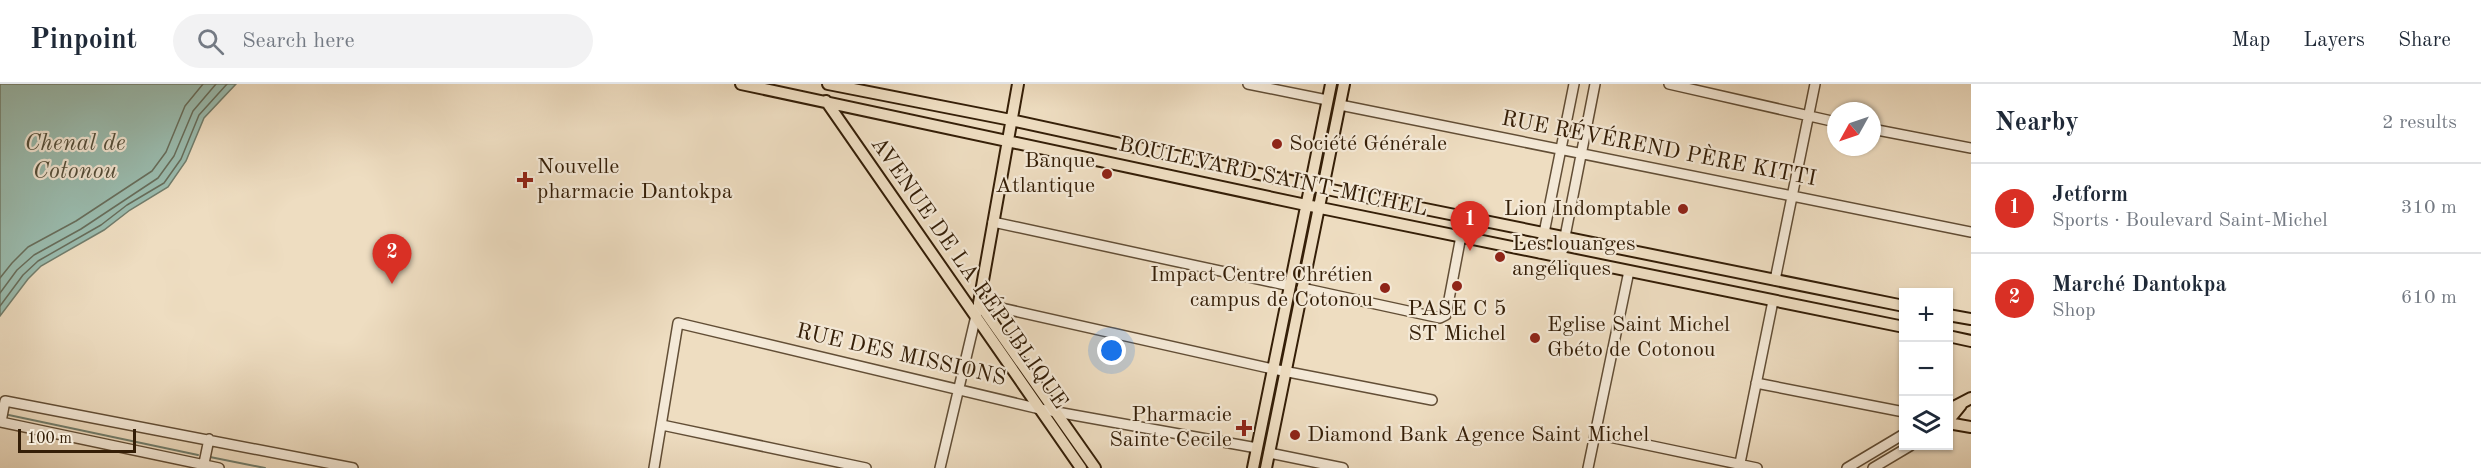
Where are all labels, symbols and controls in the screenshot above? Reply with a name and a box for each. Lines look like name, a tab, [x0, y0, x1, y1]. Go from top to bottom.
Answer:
search box	[173, 14, 593, 68]
icon: search	[194, 25, 227, 58]
text: Pinpoint	[30, 27, 137, 55]
text: Search here	[242, 30, 355, 52]
text: Map	[2231, 30, 2270, 51]
text: Layers	[2303, 30, 2365, 51]
text: Share	[2398, 30, 2451, 51]
north arrow	[1827, 102, 1881, 156]
street label: RUE RÉVÉREND PÈRE KITTI	[1500, 105, 1819, 190]
text: Nearby	[1995, 110, 2079, 136]
text: 2 results	[2382, 113, 2457, 133]
street label: AVENUE DE LA RÉPUBLIQUE	[867, 131, 1074, 413]
water label: Chenal de Cotonou	[24, 132, 126, 184]
street label: BOULEVARD SAINT-MICHEL	[1117, 133, 1429, 221]
place label: Société Générale	[1289, 133, 1447, 155]
marker: Société Générale	[1270, 137, 1284, 151]
place label: Banque Atlantique	[995, 150, 1095, 197]
place label: Nouvelle pharmacie Dantokpa	[537, 156, 733, 203]
marker: Banque Atlantique	[1100, 167, 1114, 181]
marker: Nouvelle pharmacie Dantokpa	[518, 173, 532, 187]
text: Jetform	[2052, 184, 2128, 206]
place label: Lion Indomptable	[1504, 198, 1671, 220]
text: 1	[2009, 198, 2020, 218]
text: 310 m	[2401, 198, 2457, 218]
pin: 1	[1450, 202, 1490, 251]
marker: Lion Indomptable	[1676, 202, 1690, 216]
text: Sports · Boulevard Saint-Michel	[2052, 211, 2328, 231]
place label: Les louanges angéliques	[1512, 233, 1635, 280]
pin: 2	[372, 234, 412, 284]
marker: Les louanges angéliques	[1493, 250, 1507, 264]
place label: Impact Centre Chrétien campus de Cotonou	[1150, 264, 1373, 311]
text: Marché Dantokpa	[2052, 274, 2227, 296]
marker: PASE C 5 ST Michel	[1450, 279, 1464, 293]
marker: Impact Centre Chrétien campus de Cotonou	[1378, 281, 1392, 295]
map controls	[1899, 288, 1953, 450]
button: +	[1899, 288, 1953, 342]
text: 2	[2009, 288, 2020, 308]
text: 610 m	[2401, 288, 2457, 308]
place label: PASE C 5 ST Michel	[1408, 298, 1506, 345]
text: Shop	[2052, 301, 2096, 321]
place label: Eglise Saint Michel Gbéto de Cotonou	[1547, 314, 1730, 361]
street label: RUE DES MISSIONS	[794, 320, 1008, 390]
marker: Eglise Saint Michel Gbéto de Cotonou	[1528, 331, 1542, 345]
your location	[1097, 336, 1126, 365]
button: −	[1899, 342, 1953, 396]
button: layers	[1899, 396, 1953, 450]
place label: Pharmacie Sainte Cecile	[1109, 404, 1232, 451]
marker: Pharmacie Sainte Cecile	[1237, 421, 1251, 435]
place label: Diamond Bank Agence Saint Michel	[1307, 424, 1649, 446]
scale bar	[18, 426, 136, 454]
marker: Diamond Bank Agence Saint Michel	[1288, 428, 1302, 442]
text: 100 m	[27, 431, 72, 447]

